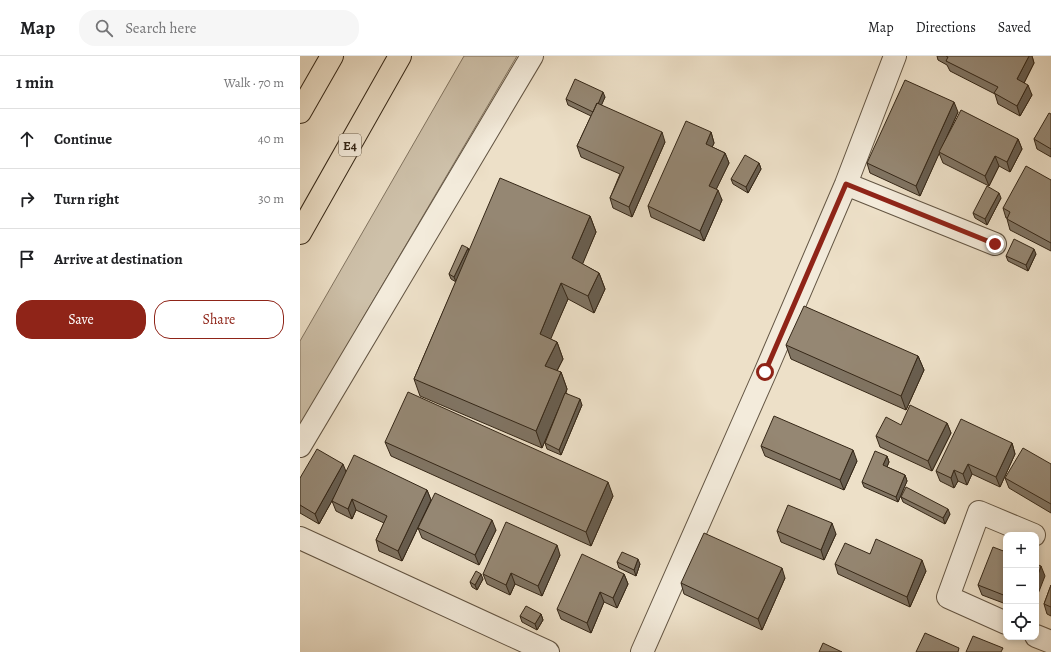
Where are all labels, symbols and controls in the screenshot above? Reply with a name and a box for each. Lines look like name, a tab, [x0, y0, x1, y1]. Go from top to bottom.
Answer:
search box	[79, 10, 359, 46]
text: Map	[20, 15, 55, 41]
icon: search	[93, 17, 115, 39]
text: Search here	[125, 18, 197, 38]
text: Map	[868, 18, 894, 37]
text: Directions	[916, 18, 976, 37]
text: Saved	[998, 18, 1031, 37]
text: 1 min	[16, 71, 54, 94]
text: Walk · 70 m	[224, 74, 284, 91]
icon: ahead	[16, 128, 38, 150]
text: Continue	[54, 129, 112, 149]
text: 40 m	[258, 130, 284, 147]
road number: E4	[339, 134, 361, 156]
icon: right	[16, 188, 38, 210]
text: Turn right	[54, 189, 119, 209]
text: 30 m	[258, 190, 284, 207]
route end	[986, 235, 1004, 253]
icon: arrive	[16, 248, 38, 270]
text: Arrive at destination	[54, 249, 183, 269]
button: Save	[16, 300, 146, 339]
button: Share	[154, 300, 284, 339]
route start	[756, 363, 774, 381]
map controls	[1003, 532, 1039, 640]
button: +	[1003, 532, 1039, 568]
button: −	[1003, 568, 1039, 604]
button: locate	[1003, 604, 1039, 640]

